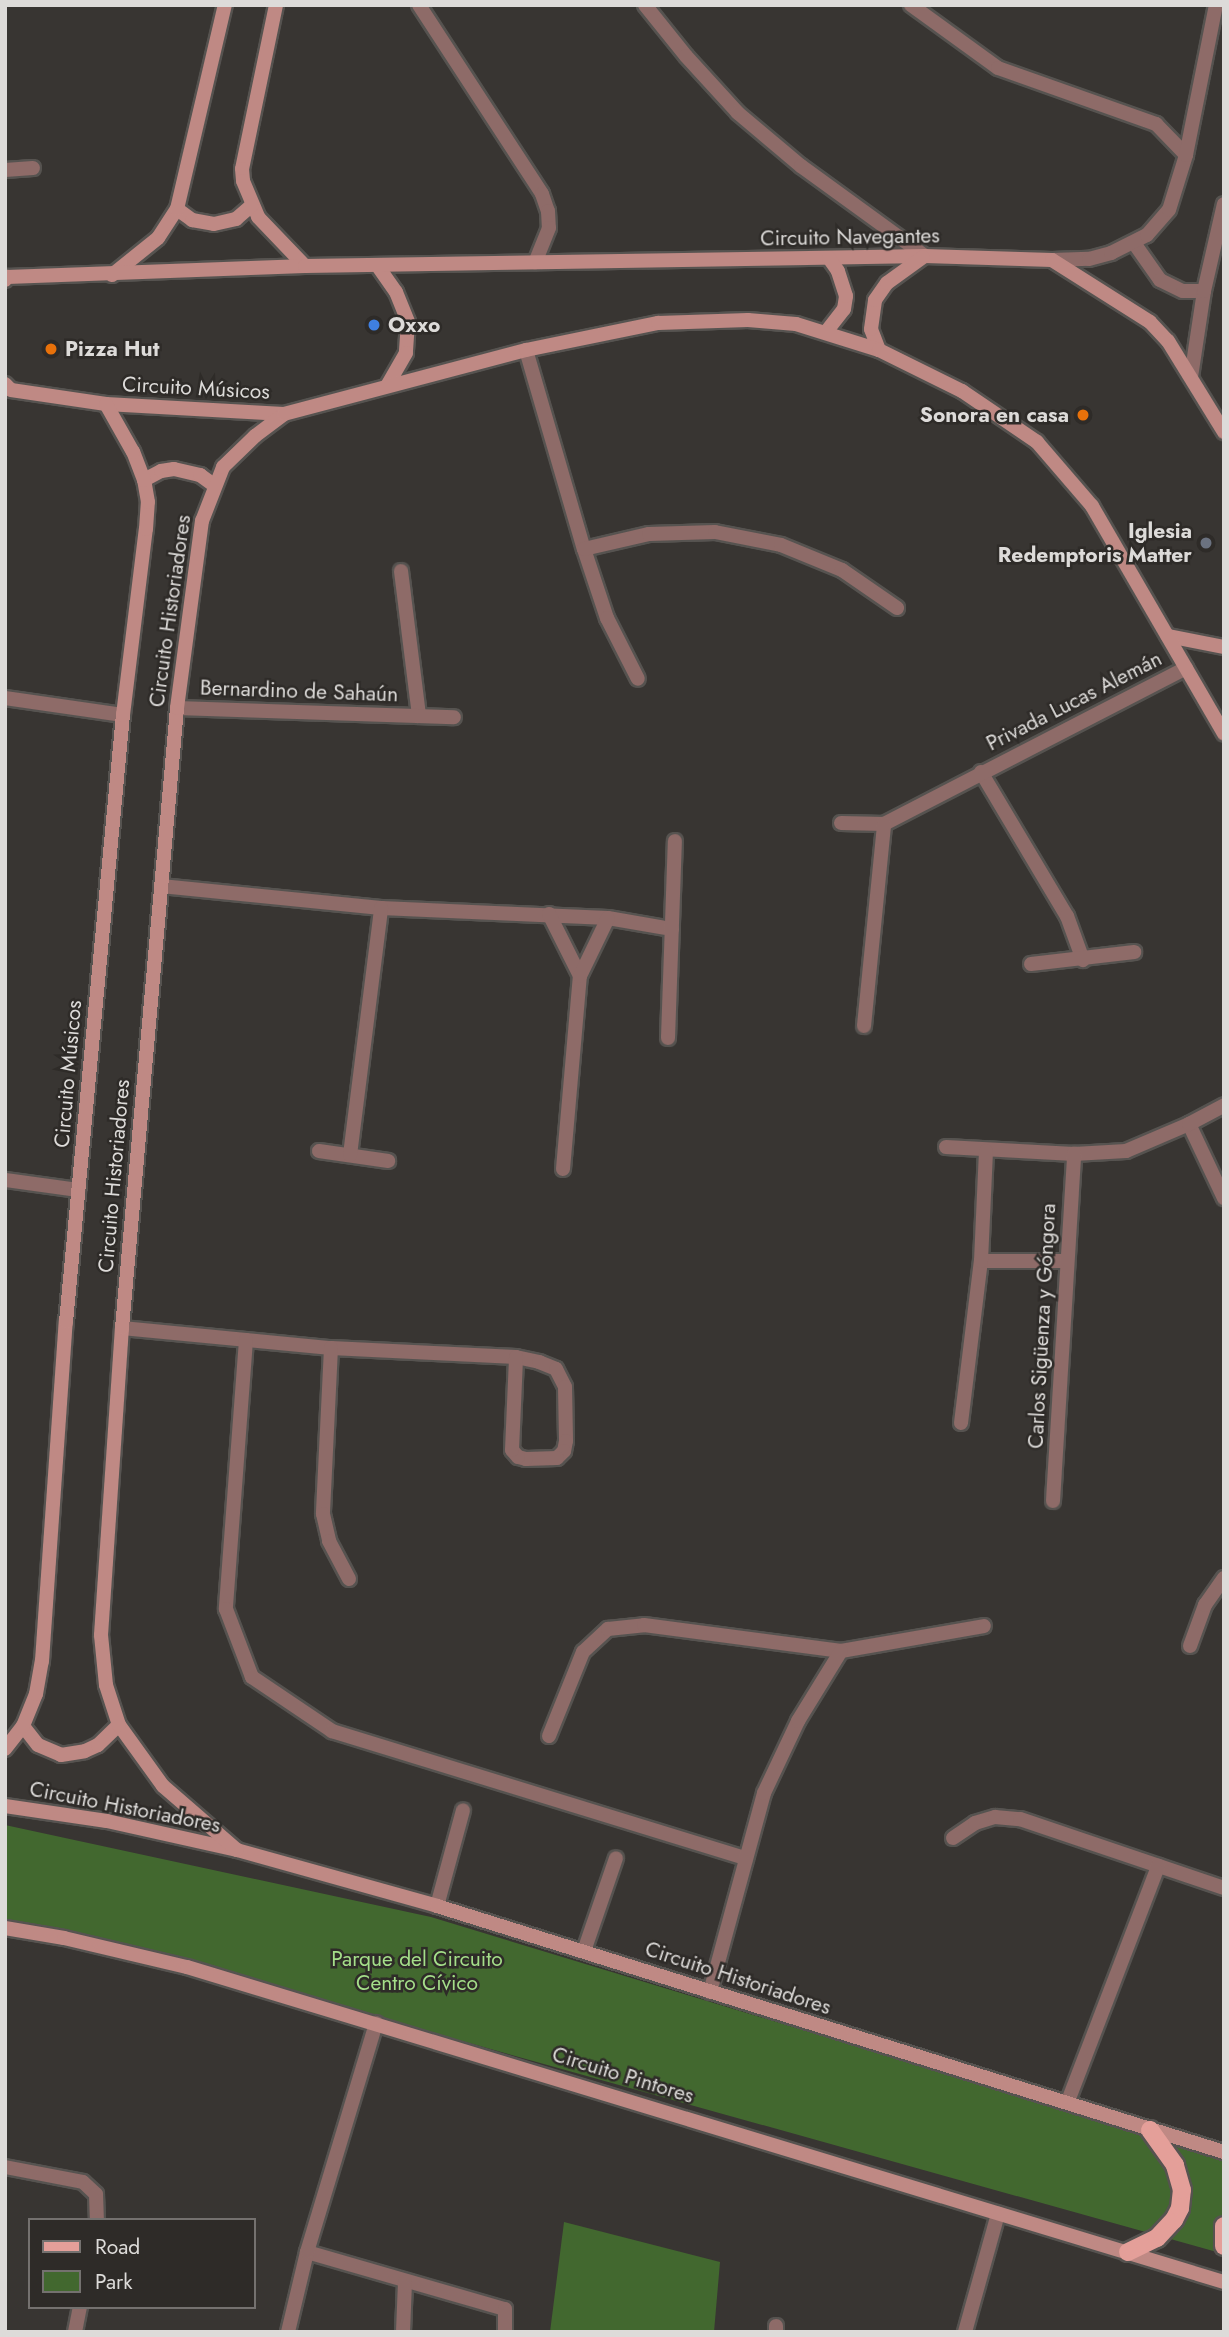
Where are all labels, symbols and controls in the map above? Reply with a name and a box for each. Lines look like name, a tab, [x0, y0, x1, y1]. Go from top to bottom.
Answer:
street label: Circuito Navegantes	[760, 223, 940, 251]
place label: Oxxo	[388, 312, 440, 338]
marker: Oxxo	[366, 317, 382, 333]
place label: Pizza Hut	[65, 336, 159, 362]
marker: Pizza Hut	[43, 341, 59, 357]
street label: Circuito Músicos	[121, 372, 271, 404]
place label: Sonora en casa	[920, 402, 1069, 428]
marker: Sonora en casa	[1075, 407, 1091, 423]
street label: Circuito Historiadores	[144, 513, 196, 709]
place label: Iglesia Redemptoris Matter	[998, 518, 1192, 568]
marker: Iglesia Redemptoris Matter	[1198, 535, 1214, 551]
street label: Privada Lucas Alemán	[982, 646, 1166, 756]
street label: Bernardino de Sahaún	[200, 675, 398, 707]
street label: Circuito Músicos	[49, 999, 87, 1149]
street label: Circuito Historiadores	[93, 1078, 135, 1274]
street label: Carlos Sigüenza y Góngora	[1023, 1203, 1061, 1449]
street label: Circuito Historiadores	[27, 1776, 223, 1838]
street label: Circuito Historiadores	[642, 1936, 834, 2020]
park label: Parque del Circuito Centro Cívico	[331, 1946, 503, 1996]
street label: Circuito Pintores	[549, 2042, 697, 2108]
legend	[28, 2218, 256, 2309]
text: Road	[95, 2232, 140, 2262]
text: Park	[95, 2267, 132, 2297]

